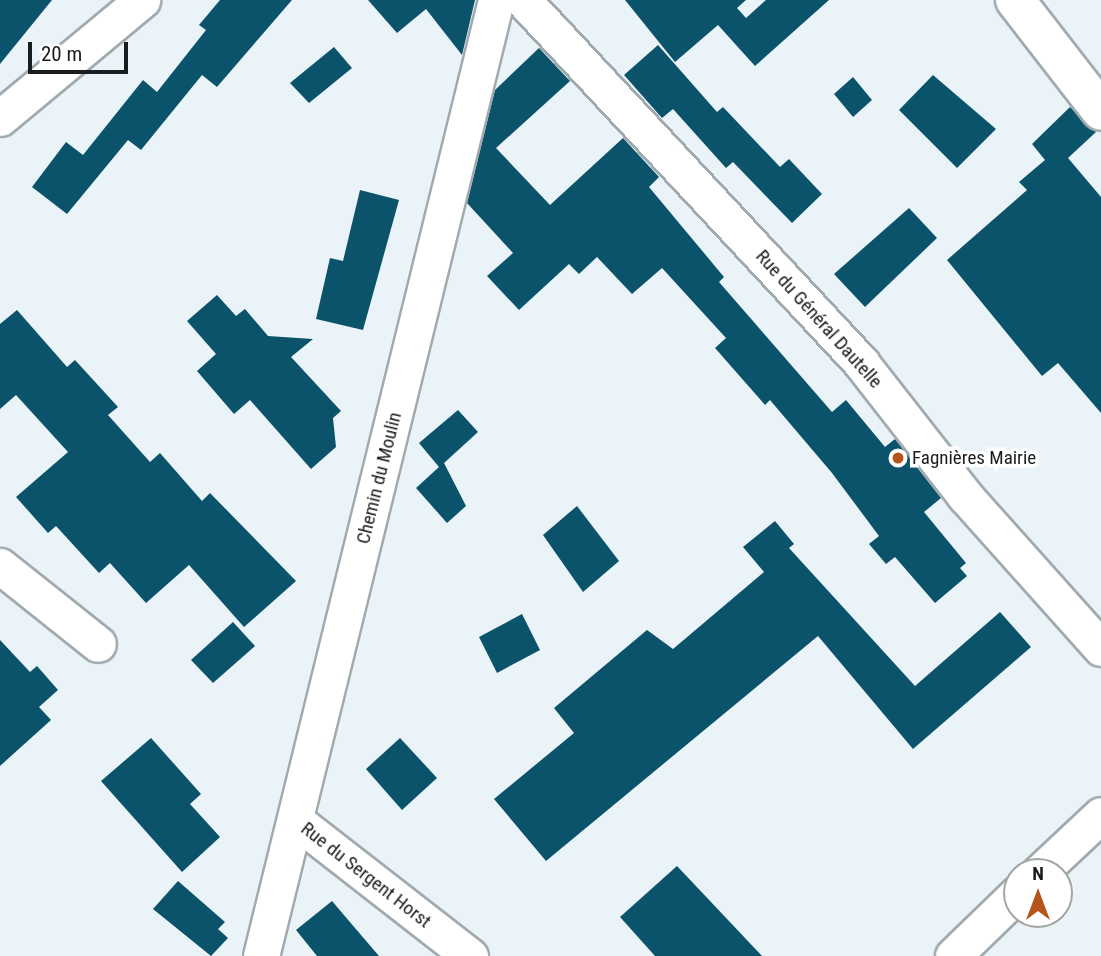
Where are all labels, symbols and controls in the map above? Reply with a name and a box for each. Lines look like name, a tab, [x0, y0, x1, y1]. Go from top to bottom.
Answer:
scale bar	[32, 28, 131, 72]
text: 20 m	[41, 42, 82, 66]
street label: Rue du Général Dautelle	[751, 245, 887, 393]
street label: Chemin du Moulin	[352, 410, 406, 546]
place label: Fagnières Mairie	[912, 447, 1036, 469]
marker: Fagnières Mairie	[890, 450, 906, 466]
street label: Rue du Sergent Horst	[296, 817, 436, 933]
north arrow	[1003, 858, 1073, 928]
text: N	[1032, 862, 1044, 885]

